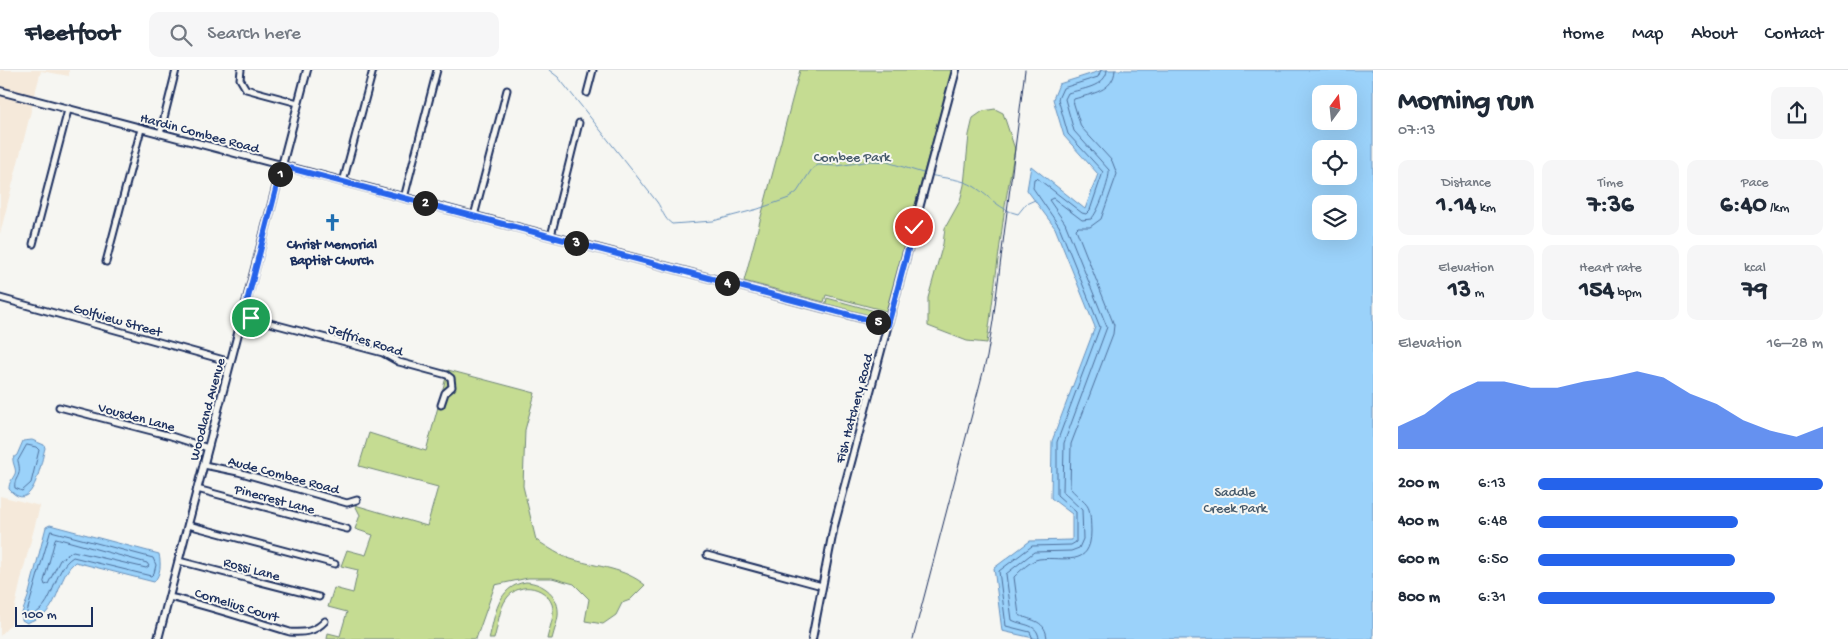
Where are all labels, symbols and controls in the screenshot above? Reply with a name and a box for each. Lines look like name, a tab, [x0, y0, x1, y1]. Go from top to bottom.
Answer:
search box	[149, 12, 499, 57]
text: Fleetfoot	[25, 20, 119, 49]
icon: search	[167, 21, 195, 49]
text: Search here	[207, 23, 301, 46]
text: Home	[1562, 24, 1604, 45]
text: Map	[1632, 24, 1663, 45]
text: About	[1691, 24, 1737, 45]
text: Contact	[1765, 24, 1823, 45]
north arrow	[1312, 85, 1358, 130]
map controls	[1312, 85, 1357, 240]
text: Morning run	[1398, 86, 1533, 119]
button: share	[1771, 87, 1823, 139]
street label: Hardin Combee Road	[138, 110, 262, 159]
text: 07:13	[1398, 122, 1435, 141]
button: locate	[1312, 140, 1357, 185]
park label: Combee Park	[814, 150, 892, 167]
pin: 1	[268, 162, 292, 186]
text: 1	[278, 166, 283, 183]
text: Distance	[1441, 175, 1491, 192]
text: Time	[1598, 175, 1623, 192]
text: Pace	[1741, 175, 1769, 192]
pin: 2	[412, 190, 438, 216]
text: 1.14	[1436, 192, 1476, 221]
text: 7:36	[1587, 192, 1634, 221]
text: 6:40	[1720, 192, 1767, 221]
text: 2	[422, 195, 429, 212]
button: layers	[1312, 195, 1357, 240]
text: km	[1476, 200, 1496, 217]
text: /km	[1767, 200, 1790, 217]
pin	[893, 206, 935, 248]
church icon: Christ Memorial Baptist Church	[322, 213, 342, 233]
icon: check	[900, 213, 928, 241]
pin: 3	[564, 230, 588, 256]
text: 3	[573, 235, 580, 252]
place label: Christ Memorial Baptist Church	[286, 237, 377, 270]
text: Elevation	[1438, 260, 1494, 277]
text: Heart rate	[1579, 260, 1642, 277]
text: kcal	[1744, 260, 1766, 277]
pin: 4	[714, 270, 740, 296]
text: 4	[724, 275, 731, 292]
text: 13	[1448, 277, 1471, 306]
text: 154	[1579, 277, 1614, 306]
text: 79	[1742, 277, 1768, 306]
text: m	[1471, 285, 1484, 302]
text: bpm	[1614, 285, 1642, 302]
pin	[230, 297, 272, 339]
street label: Golfview Street	[71, 301, 165, 343]
icon: arrive	[237, 304, 265, 332]
pin: 5	[866, 310, 890, 334]
text: 5	[875, 314, 882, 331]
street label: Jeffries Road	[326, 321, 406, 362]
text: Elevation	[1398, 335, 1462, 354]
text: 16–28 m	[1767, 335, 1823, 354]
street label: Fish Hatchery Road	[832, 350, 879, 466]
street label: Woodland Avenue	[187, 356, 231, 463]
street label: Vousden Lane	[95, 400, 177, 437]
street label: Aude Combee Road	[226, 453, 342, 500]
text: 200 m	[1398, 475, 1439, 494]
text: 6:13	[1478, 475, 1506, 494]
street label: Pinecrest Lane	[231, 481, 317, 520]
park label: Saddle Creek Park	[1203, 485, 1268, 518]
text: 400 m	[1398, 513, 1439, 532]
text: 6:48	[1478, 513, 1507, 532]
text: 600 m	[1398, 551, 1439, 570]
text: 6:50	[1478, 551, 1509, 570]
street label: Rossi Lane	[221, 555, 282, 586]
street label: Cornelius Court	[192, 586, 282, 628]
text: 800 m	[1398, 589, 1440, 608]
text: 6:31	[1478, 589, 1506, 608]
scale bar	[15, 604, 92, 627]
text: 100 m	[22, 607, 57, 624]

